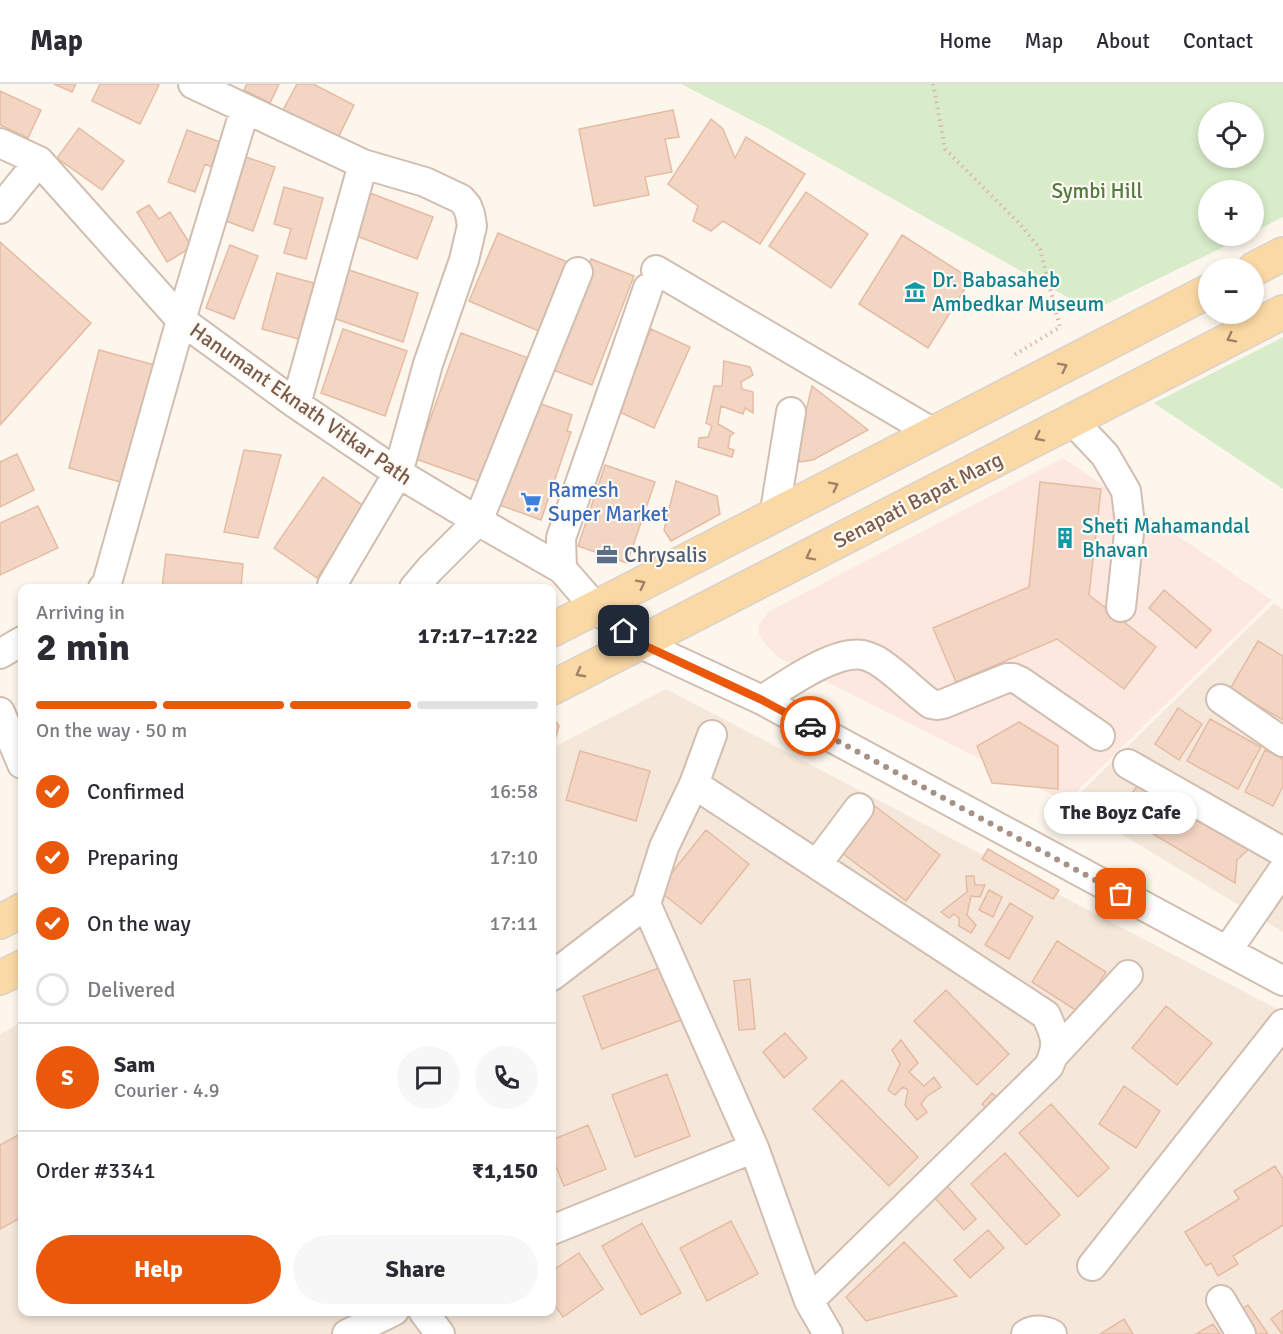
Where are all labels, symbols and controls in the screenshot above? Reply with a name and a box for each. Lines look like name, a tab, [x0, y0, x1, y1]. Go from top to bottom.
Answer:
text: Map	[30, 24, 83, 58]
text: Home	[939, 28, 992, 54]
text: Map	[1025, 28, 1063, 54]
text: About	[1096, 28, 1150, 54]
text: Contact	[1183, 28, 1253, 54]
map controls	[1198, 102, 1264, 324]
button: locate	[1198, 102, 1264, 168]
park label: Symbi Hill	[1051, 178, 1143, 204]
button: +	[1198, 180, 1264, 246]
button: −	[1198, 258, 1264, 324]
place label: Dr. Babasaheb Ambedkar Museum	[932, 267, 1104, 317]
museum icon: Dr. Babasaheb Ambedkar Museum	[903, 280, 927, 304]
street label: Hanumant Eknath Vitkar Path	[185, 317, 417, 491]
one-way arrow	[1226, 331, 1237, 342]
one-way arrow	[1056, 363, 1067, 374]
one-way arrow	[1035, 430, 1045, 441]
street label: Senapati Bapat Marg	[829, 446, 1007, 554]
place label: Ramesh Super Market	[548, 477, 668, 527]
one-way arrow	[827, 482, 838, 493]
supermarket icon: Ramesh Super Market	[519, 490, 543, 514]
place label: Sheti Mahamandal Bhavan	[1082, 513, 1250, 563]
building icon: Sheti Mahamandal Bhavan	[1053, 526, 1077, 550]
place label: Chrysalis	[624, 542, 707, 568]
office icon: Chrysalis	[595, 543, 619, 567]
one-way arrow	[806, 549, 816, 560]
one-way arrow	[635, 580, 646, 591]
text: Arriving in	[36, 600, 125, 625]
pin	[598, 605, 649, 656]
icon: home	[607, 614, 640, 647]
text: 17:17–17:22	[418, 622, 538, 649]
text: 2 min	[36, 623, 130, 671]
one-way arrow	[575, 666, 586, 678]
courier	[780, 696, 840, 756]
icon: car	[794, 710, 827, 743]
text: On the way · 50 m	[36, 718, 187, 743]
icon: check	[36, 775, 69, 808]
text: Confirmed	[87, 778, 185, 805]
text: 16:58	[489, 779, 538, 804]
callout: The Boyz Cafe	[1044, 792, 1198, 834]
text: The Boyz Cafe	[1060, 800, 1181, 825]
icon: check	[36, 841, 69, 874]
text: Preparing	[87, 844, 179, 871]
text: 17:10	[489, 845, 538, 870]
pin	[1095, 868, 1146, 919]
icon: bag	[1104, 877, 1137, 910]
icon: check	[36, 907, 69, 940]
text: On the way	[87, 910, 191, 937]
text: 17:11	[489, 911, 538, 936]
text: Delivered	[87, 976, 175, 1003]
button: chat	[397, 1046, 460, 1109]
button: phone	[475, 1046, 538, 1109]
text: Sam	[114, 1051, 155, 1078]
text: S	[61, 1064, 74, 1091]
text: Courier · 4.9	[114, 1078, 220, 1103]
text: Order #3341	[36, 1157, 156, 1184]
text: ₹1,150	[472, 1157, 538, 1184]
button: Help	[36, 1235, 281, 1304]
button: Share	[293, 1235, 538, 1304]

